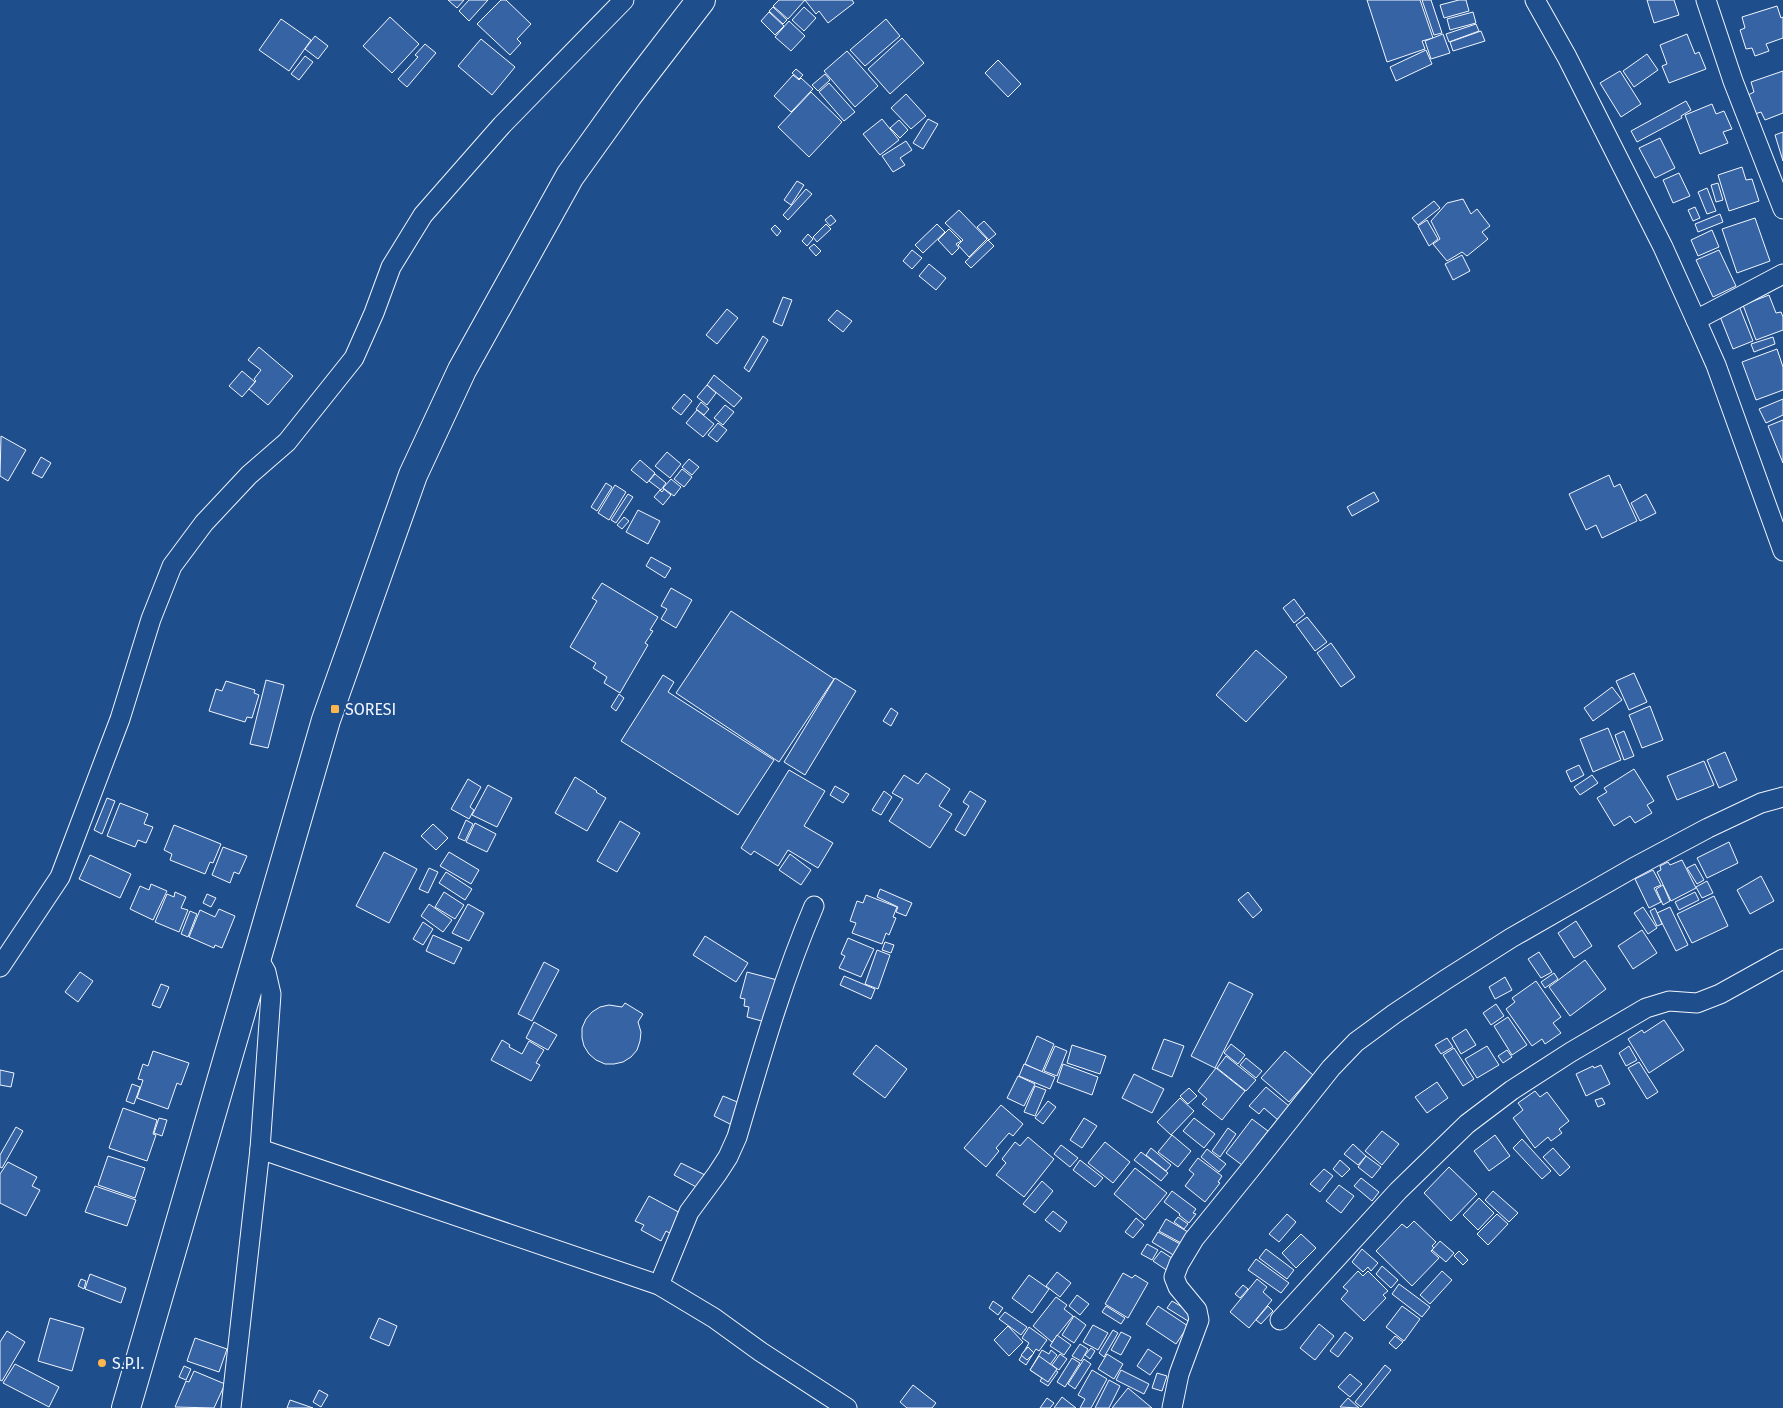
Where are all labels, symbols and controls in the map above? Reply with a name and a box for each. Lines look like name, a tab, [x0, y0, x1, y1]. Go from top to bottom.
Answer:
place label: SORESI	[345, 700, 396, 719]
marker: SORESI	[329, 703, 341, 715]
place label: S.P.I.	[112, 1354, 144, 1373]
marker: S.P.I.	[96, 1357, 108, 1369]

